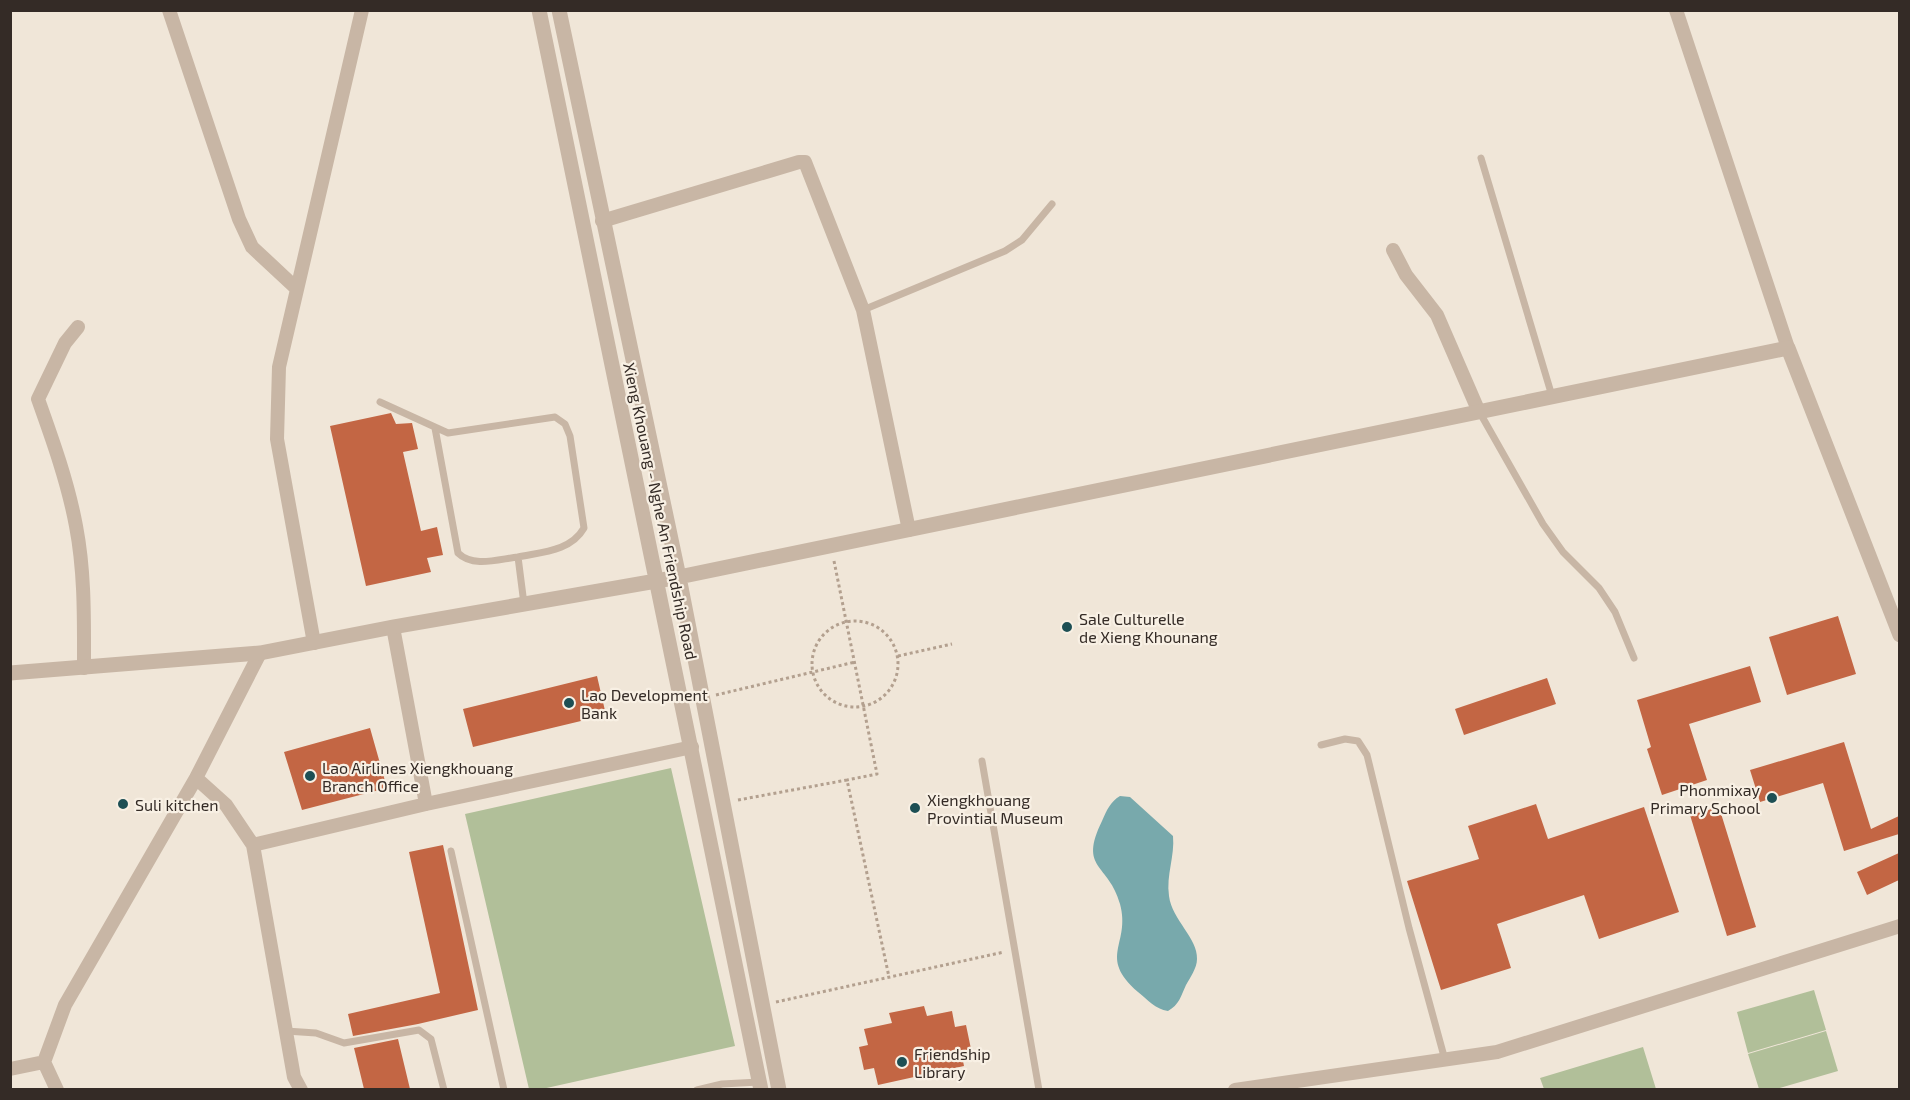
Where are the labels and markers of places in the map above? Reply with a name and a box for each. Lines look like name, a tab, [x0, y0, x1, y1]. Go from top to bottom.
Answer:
place label: Sale Culturelle de Xieng Khounang	[1079, 609, 1218, 646]
marker: Sale Culturelle de Xieng Khounang	[1060, 620, 1074, 634]
place label: Lao Development Bank	[581, 685, 708, 722]
marker: Lao Development Bank	[562, 696, 576, 710]
place label: Lao Airlines Xiengkhouang Branch Office	[322, 758, 513, 795]
marker: Lao Airlines Xiengkhouang Branch Office	[303, 769, 317, 783]
place label: Phonmixay Primary School	[1650, 780, 1761, 817]
place label: Xiengkhouang Provintial Museum	[927, 790, 1063, 827]
marker: Phonmixay Primary School	[1765, 791, 1779, 805]
place label: Suli kitchen	[135, 795, 219, 814]
marker: Suli kitchen	[116, 797, 130, 811]
marker: Xiengkhouang Provintial Museum	[908, 801, 922, 815]
place label: Friendship Library	[914, 1044, 990, 1081]
marker: Friendship Library	[895, 1055, 909, 1069]

